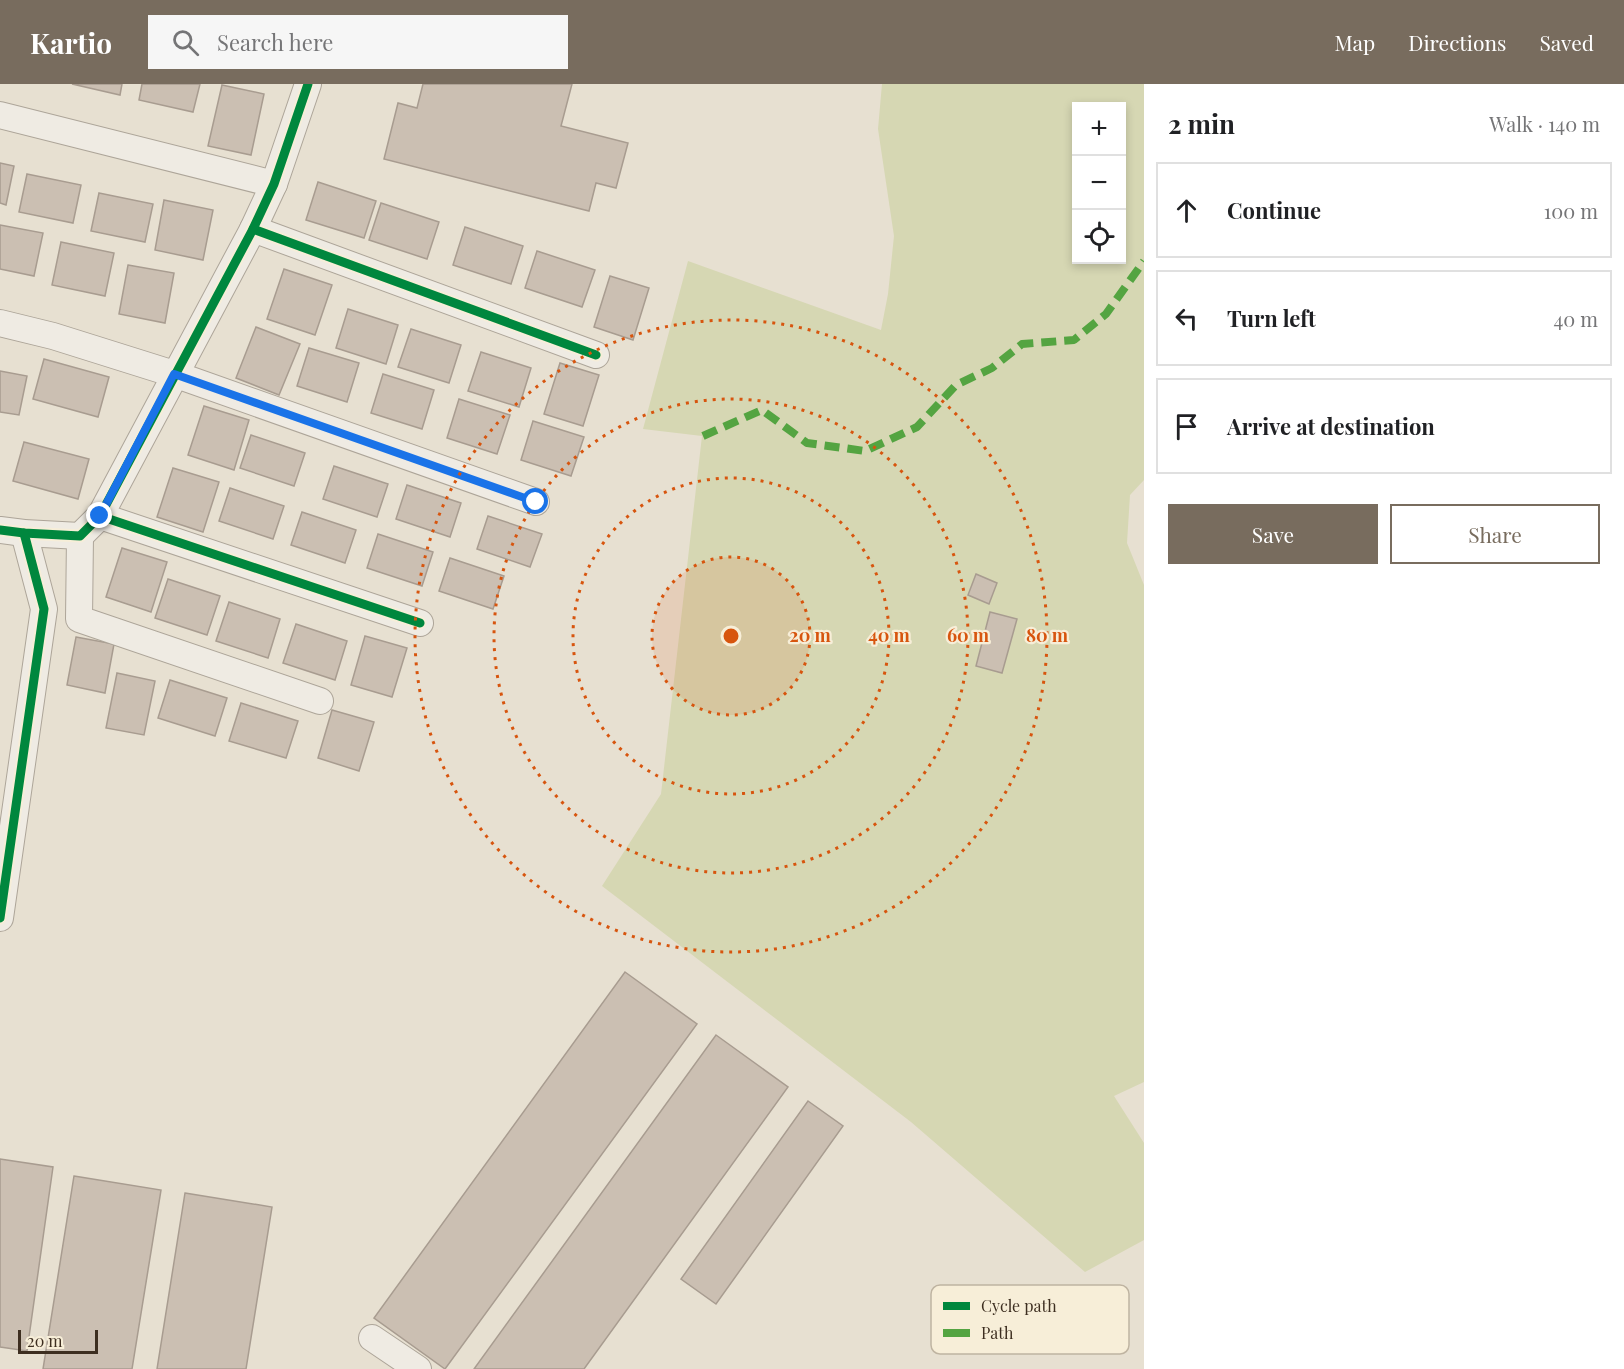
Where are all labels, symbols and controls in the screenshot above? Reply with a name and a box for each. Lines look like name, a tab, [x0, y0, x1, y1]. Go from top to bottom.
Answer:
search box	[148, 15, 568, 69]
text: Kartio	[30, 24, 112, 61]
icon: search	[169, 26, 202, 59]
text: Search here	[217, 27, 333, 57]
text: Map	[1334, 28, 1375, 56]
text: Directions	[1408, 28, 1506, 56]
text: Saved	[1539, 28, 1594, 56]
map controls	[1072, 102, 1126, 264]
button: +	[1072, 102, 1126, 156]
text: 2 min	[1168, 106, 1235, 141]
text: Walk · 140 m	[1489, 110, 1600, 137]
button: −	[1072, 156, 1126, 210]
icon: ahead	[1170, 194, 1203, 227]
text: Continue	[1227, 195, 1321, 225]
text: 100 m	[1544, 197, 1598, 224]
button: locate	[1072, 210, 1126, 264]
icon: left	[1170, 302, 1203, 335]
text: Turn left	[1227, 303, 1316, 333]
text: 40 m	[1553, 305, 1598, 332]
icon: arrive	[1170, 410, 1203, 443]
text: Arrive at destination	[1227, 411, 1435, 441]
route start	[522, 488, 548, 514]
route end	[86, 502, 112, 528]
button: Save	[1168, 504, 1378, 564]
button: Share	[1390, 504, 1600, 564]
text: 20 m	[789, 623, 831, 647]
text: 40 m	[868, 623, 911, 647]
text: 60 m	[947, 623, 990, 647]
text: 80 m	[1026, 623, 1069, 647]
centre of rings	[721, 626, 741, 646]
legend	[931, 1285, 1129, 1354]
text: Cycle path	[981, 1295, 1057, 1316]
text: Path	[981, 1322, 1014, 1343]
scale bar	[18, 1327, 98, 1354]
text: 20 m	[27, 1330, 62, 1351]

